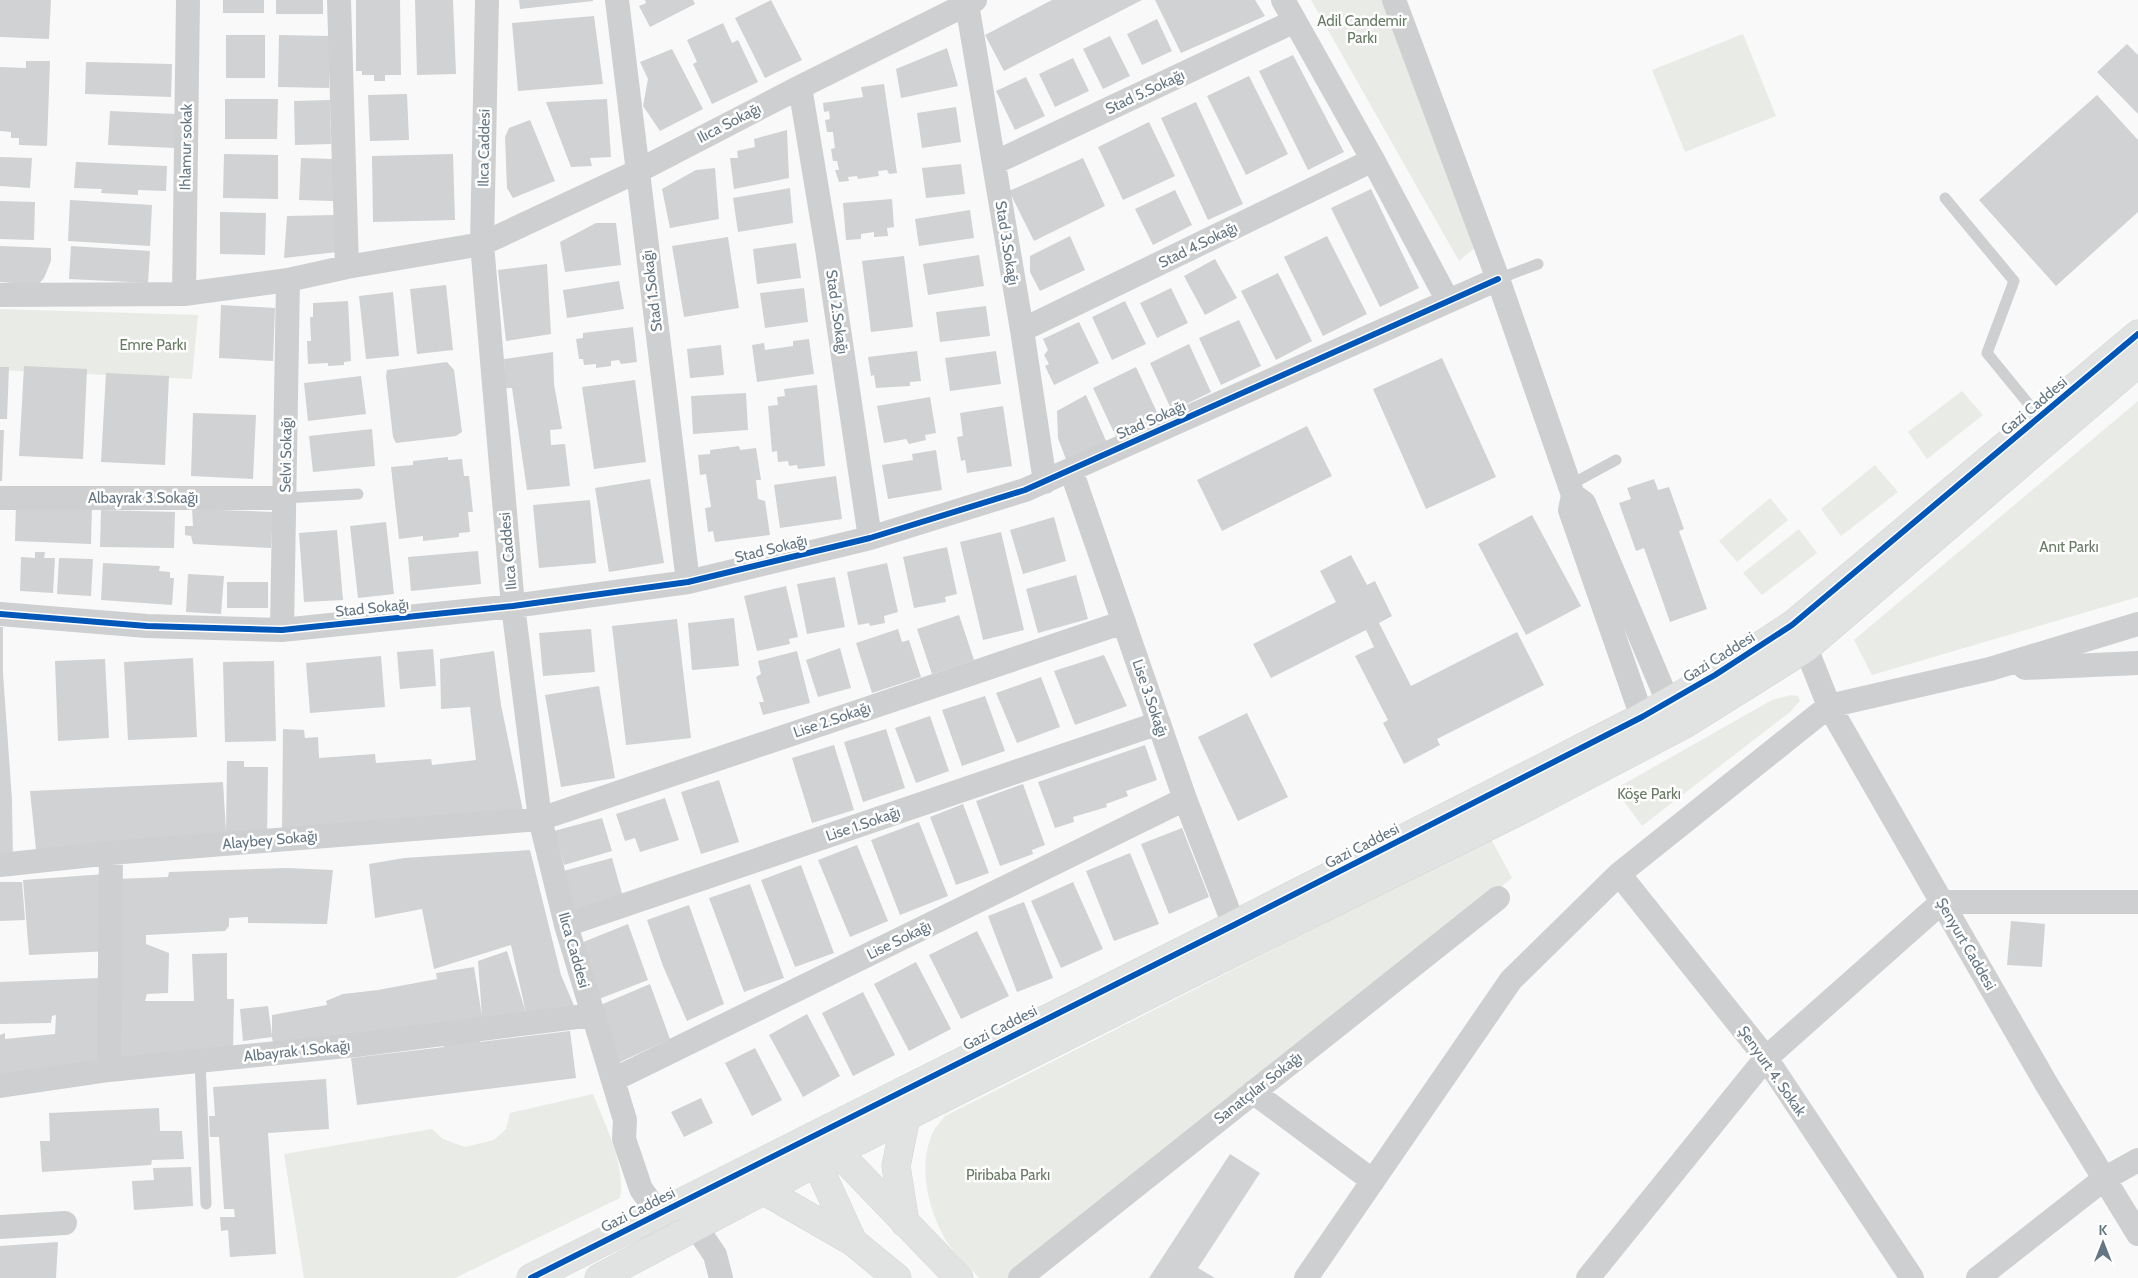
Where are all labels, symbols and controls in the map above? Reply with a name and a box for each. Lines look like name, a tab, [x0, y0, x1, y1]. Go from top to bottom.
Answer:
park label: Adil Candemir Parkı	[1317, 12, 1407, 47]
street label: Stad 5.Sokağı	[1103, 66, 1187, 118]
street label: Ilıca Sokağı	[694, 99, 764, 147]
street label: Ihlamur sokak	[176, 103, 196, 191]
street label: Ilıca Caddesi	[474, 109, 494, 187]
street label: Stad 3.Sokağı	[991, 199, 1023, 287]
street label: Stad 4.Sokağı	[1156, 218, 1240, 272]
street label: Stad 1.Sokağı	[638, 249, 666, 333]
street label: Stad 2.Sokağı	[822, 269, 852, 355]
park label: Emre Parkı	[119, 336, 187, 354]
street label: Gazi Caddesi	[1997, 373, 2071, 439]
street label: Stad Sokağı	[1114, 397, 1188, 443]
street label: Selvi Sokağı	[276, 417, 296, 493]
street label: Albayrak 3.Sokağı	[88, 489, 198, 507]
street label: Ilıca Caddesi	[496, 511, 520, 591]
street label: Stad Sokağı	[733, 531, 809, 567]
park label: Anıt Parkı	[2039, 538, 2099, 556]
street label: Stad Sokağı	[334, 595, 410, 621]
street label: Gazi Caddesi	[1680, 628, 1758, 686]
street label: Lise 3.Sokağı	[1128, 657, 1172, 739]
street label: Lise 2.Sokağı	[791, 698, 873, 742]
park label: Köşe Parkı	[1617, 785, 1681, 803]
street label: Lise 1.Sokağı	[823, 803, 903, 845]
street label: Gazi Caddesi	[1322, 820, 1402, 872]
street label: Alaybey Sokağı	[222, 827, 318, 853]
street label: Şenyurt Caddesi	[1932, 895, 2000, 993]
street label: Ilıca Caddesi	[555, 910, 593, 990]
street label: Lise Sokağı	[864, 917, 934, 963]
street label: Gazi Caddesi	[960, 1002, 1040, 1054]
street label: Şenyurt 4. Sokak	[1734, 1023, 1810, 1120]
street label: Albayrak 1.Sokağı	[243, 1036, 351, 1066]
street label: Sanatçılar Sokağı	[1210, 1048, 1306, 1128]
park label: Piribaba Parkı	[966, 1166, 1050, 1184]
street label: Gazi Caddesi	[598, 1184, 678, 1236]
north arrow	[2078, 1218, 2128, 1268]
text: K	[2099, 1221, 2108, 1239]

